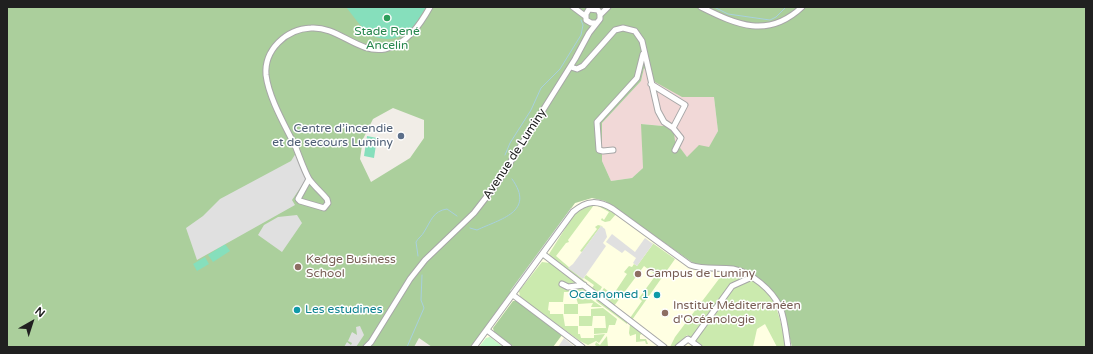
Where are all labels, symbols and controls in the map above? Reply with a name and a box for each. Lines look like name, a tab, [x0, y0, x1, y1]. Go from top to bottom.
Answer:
marker: Stade René Ancelin	[382, 13, 392, 23]
place label: Stade René Ancelin	[354, 25, 420, 53]
street label: Avenue de Luminy	[480, 106, 550, 202]
place label: Centre d’incendie et de secours Luminy	[272, 122, 393, 150]
marker: Centre d’incendie et de secours Luminy	[396, 131, 406, 141]
place label: Kedge Business School	[306, 253, 396, 281]
marker: Kedge Business School	[293, 262, 303, 272]
place label: Campus de Luminy	[646, 267, 755, 281]
marker: Campus de Luminy	[633, 269, 643, 279]
place label: Oceanomed 1	[569, 288, 649, 302]
marker: Oceanomed 1	[652, 290, 662, 300]
place label: Institut Méditerranéen d'Océanologie	[673, 299, 801, 327]
north arrow	[12, 302, 52, 342]
place label: Les estudines	[305, 303, 382, 317]
text: N	[32, 304, 47, 320]
marker: Les estudines	[292, 305, 302, 315]
marker: Institut Méditerranéen d'Océanologie	[660, 308, 670, 318]

